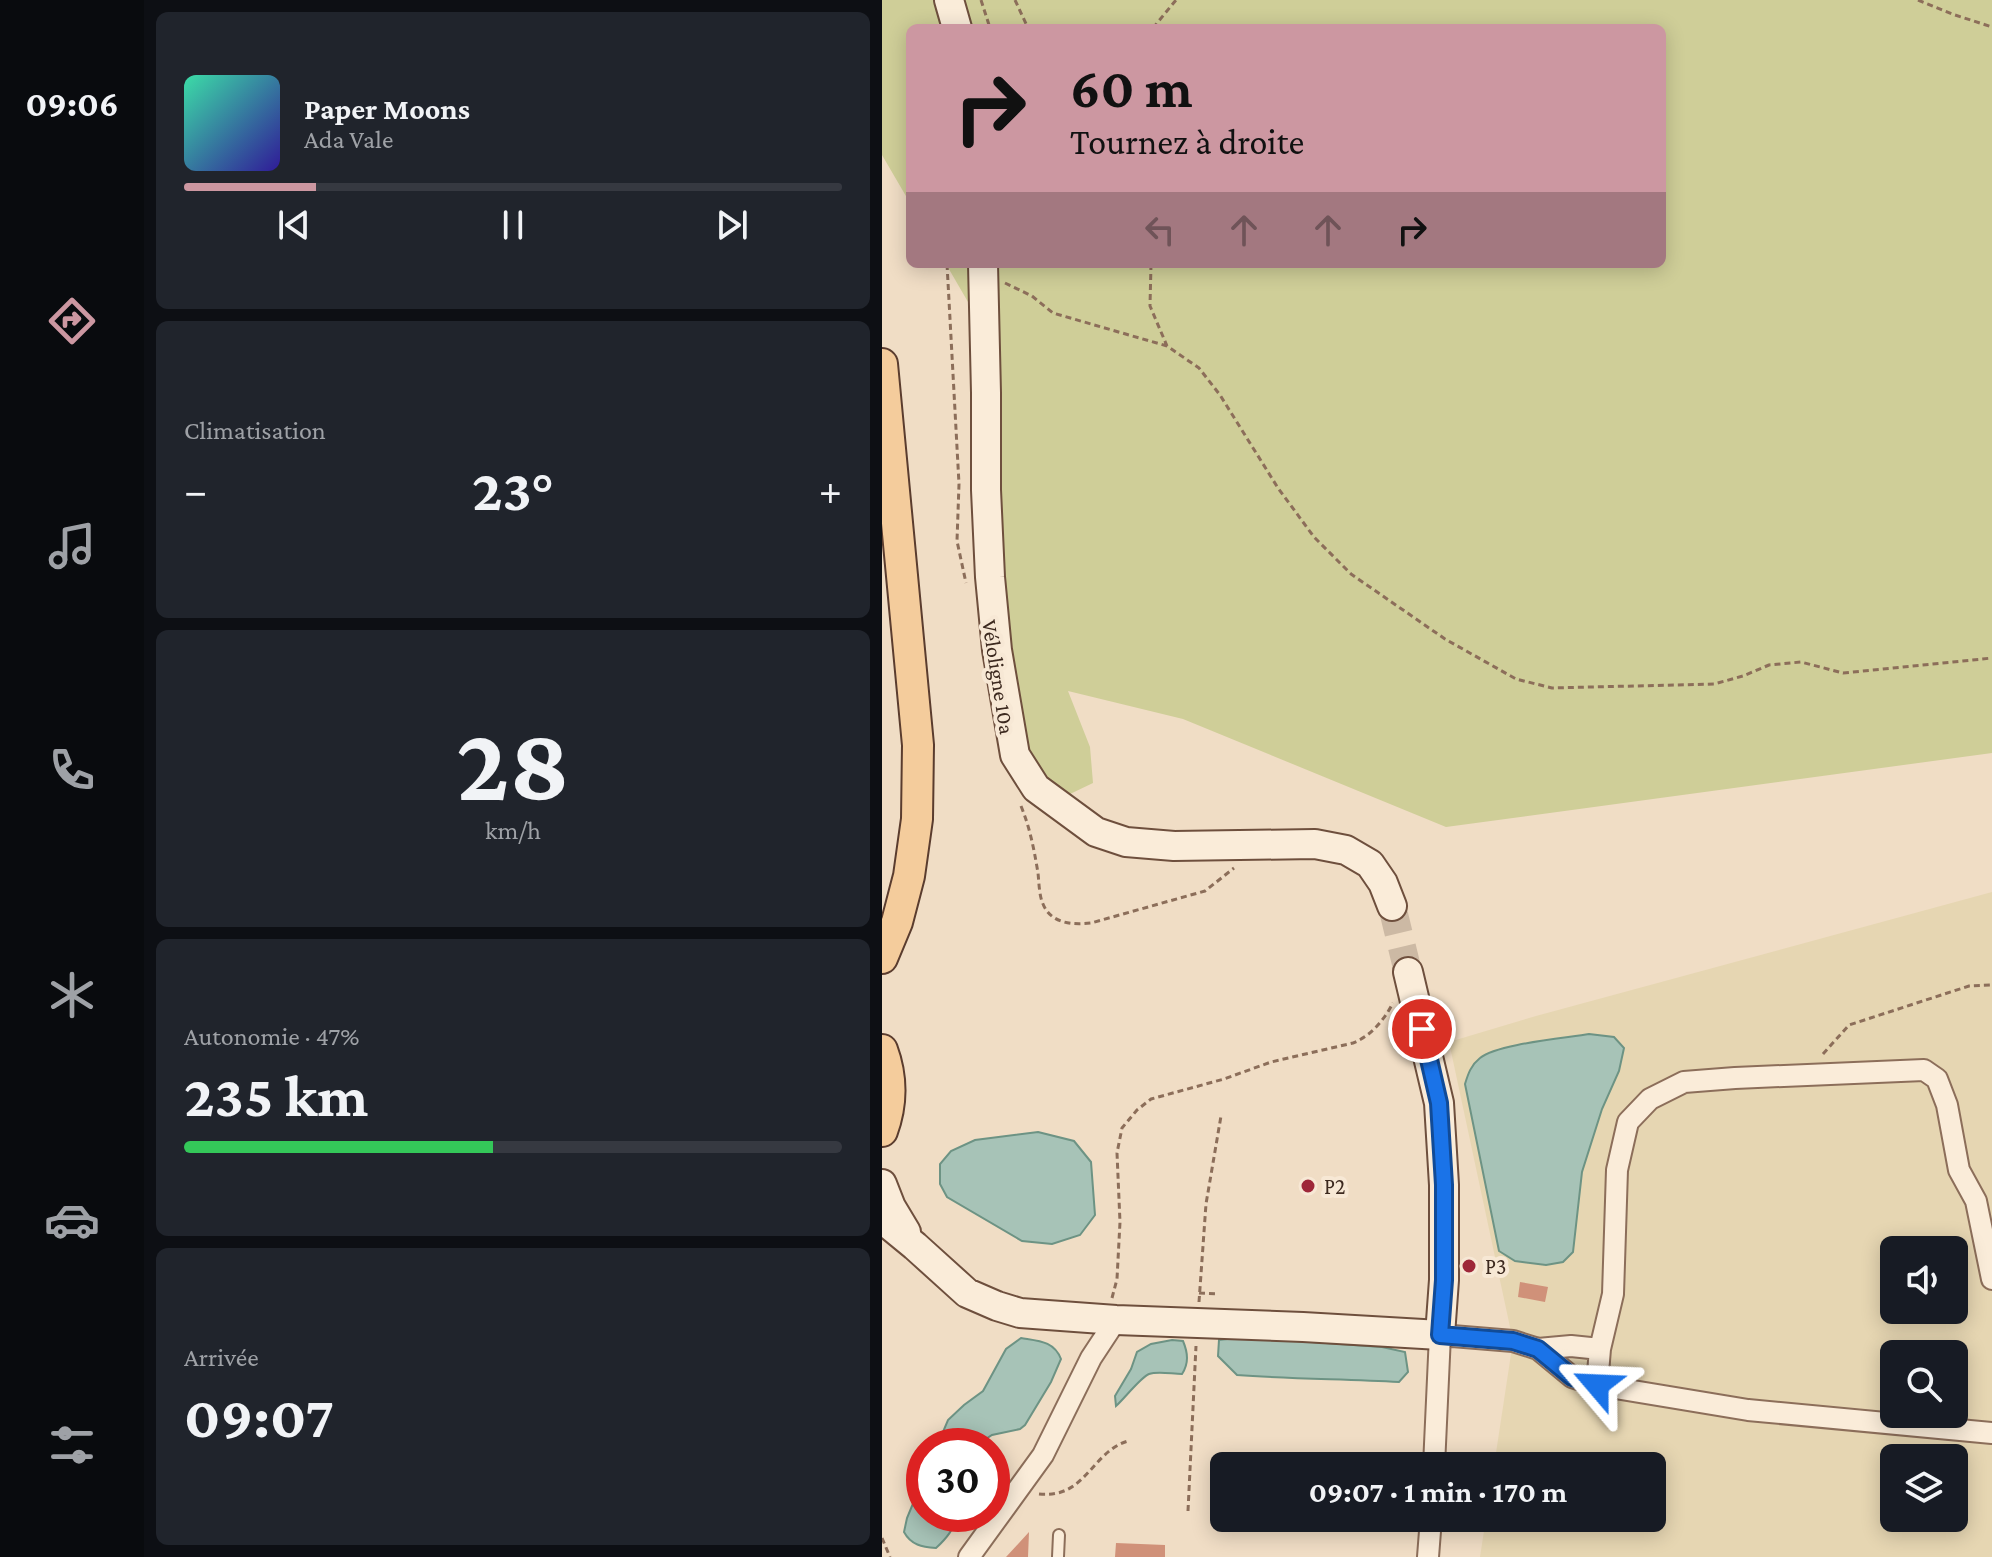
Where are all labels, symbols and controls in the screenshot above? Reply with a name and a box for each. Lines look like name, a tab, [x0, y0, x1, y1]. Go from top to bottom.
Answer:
icon: right	[938, 56, 1042, 160]
text: 60 m	[1070, 57, 1193, 119]
text: 09:06	[25, 84, 119, 124]
text: Paper Moons	[304, 92, 470, 125]
text: Tournez à droite	[1070, 122, 1304, 162]
text: Ada Vale	[304, 125, 393, 154]
icon: previous	[272, 203, 316, 247]
icon: pause	[491, 203, 535, 247]
icon: next	[710, 203, 754, 247]
icon: left	[1138, 208, 1182, 252]
icon: ahead	[1222, 208, 1266, 252]
icon: ahead	[1306, 208, 1350, 252]
icon: right	[1390, 208, 1434, 252]
icon: directions	[44, 293, 100, 349]
text: Climatisation	[184, 416, 326, 445]
text: 23°	[472, 456, 554, 523]
text: −	[184, 466, 207, 514]
text: +	[819, 466, 842, 514]
icon: music	[44, 518, 100, 574]
street label: Véloligne 10a	[977, 618, 1020, 736]
text: 28	[456, 706, 570, 821]
icon: phone	[44, 742, 100, 798]
text: km/h	[485, 816, 541, 845]
icon: climate	[44, 967, 100, 1023]
pin	[1388, 995, 1456, 1063]
icon: arrive	[1400, 1007, 1444, 1051]
text: Autonomie · 47%	[184, 1022, 359, 1051]
text: 235 km	[184, 1062, 368, 1129]
place label: P2	[1324, 1174, 1346, 1199]
marker: P2	[1299, 1177, 1317, 1195]
icon: car	[44, 1192, 100, 1248]
map controls	[1880, 1236, 1968, 1532]
button: sound	[1880, 1236, 1968, 1324]
place label: P3	[1485, 1254, 1506, 1279]
marker: P3	[1460, 1257, 1478, 1275]
button: search	[1880, 1340, 1968, 1428]
text: Arrivée	[184, 1343, 259, 1372]
position arrow	[1555, 1343, 1639, 1427]
text: 09:07	[184, 1383, 334, 1450]
icon: filters	[44, 1417, 100, 1473]
speed limit sign: 30	[906, 1428, 1010, 1532]
button: layers	[1880, 1444, 1968, 1532]
text: 09:07 · 1 min · 170 m	[1309, 1475, 1567, 1508]

